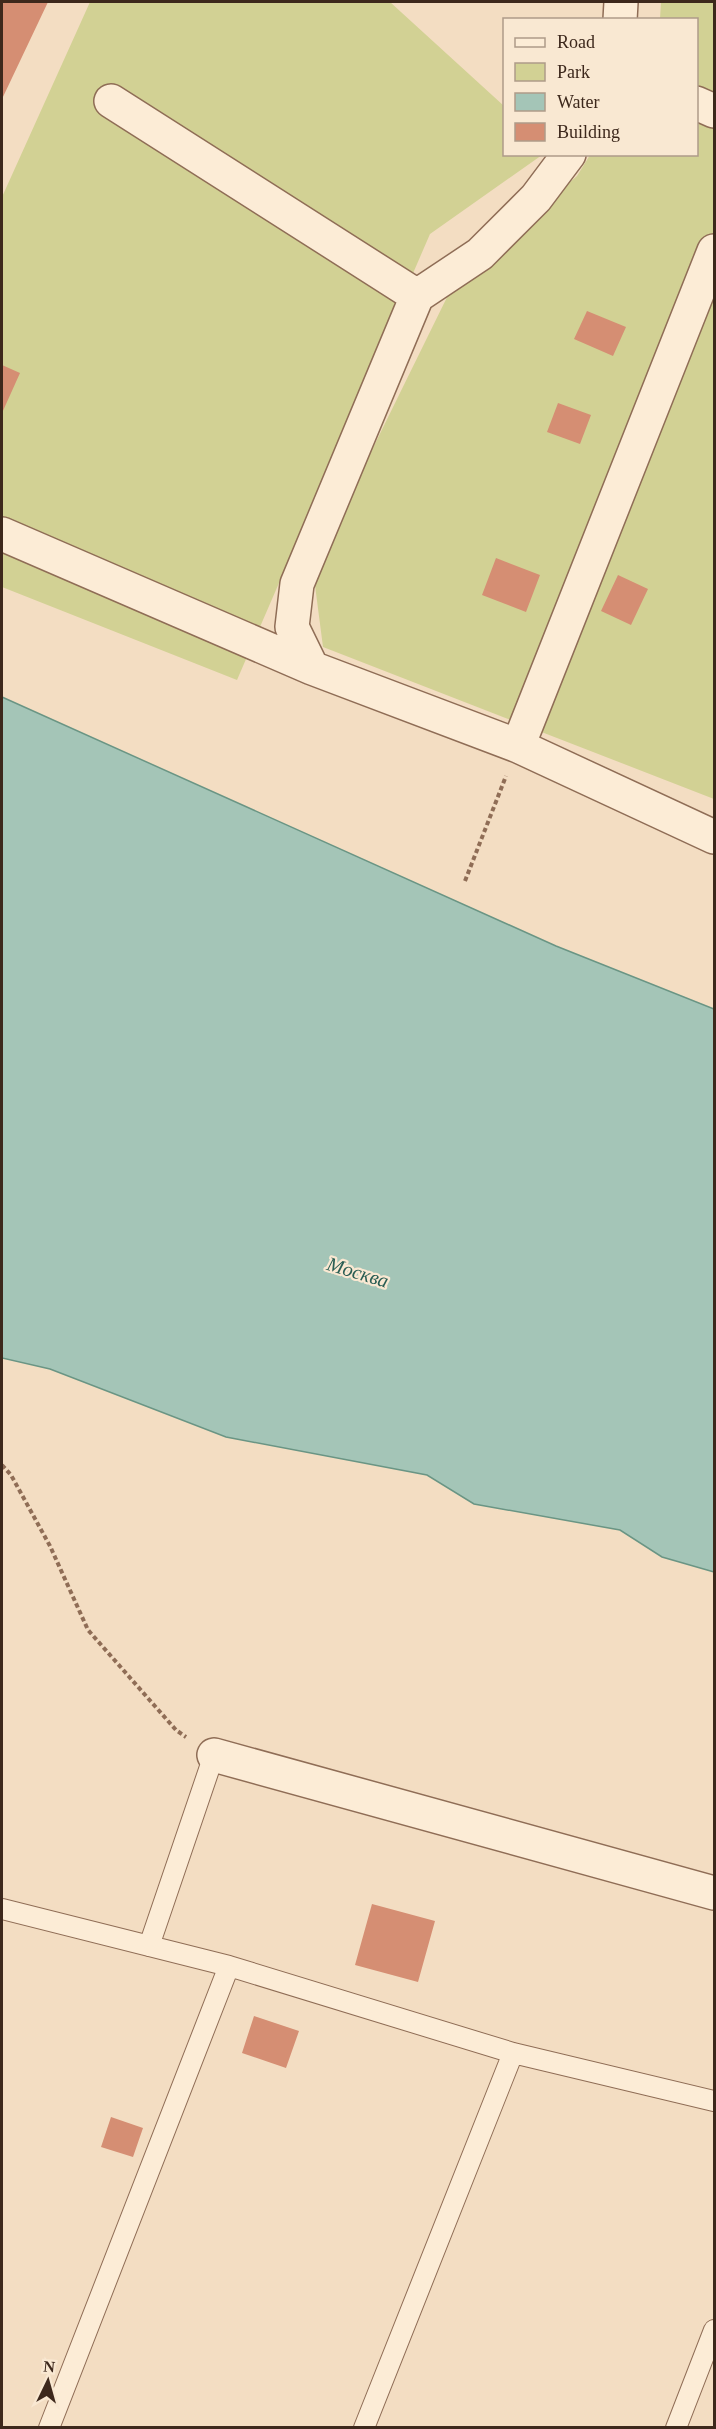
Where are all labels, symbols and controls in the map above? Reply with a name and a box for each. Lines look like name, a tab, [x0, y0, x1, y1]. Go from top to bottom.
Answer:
legend	[503, 18, 698, 156]
text: Road	[557, 32, 595, 52]
text: Park	[557, 62, 590, 82]
text: Water	[557, 92, 600, 112]
text: Building	[557, 122, 620, 142]
water label: Москва	[324, 1252, 391, 1292]
north arrow	[18, 2351, 78, 2411]
text: N	[43, 2358, 56, 2376]

